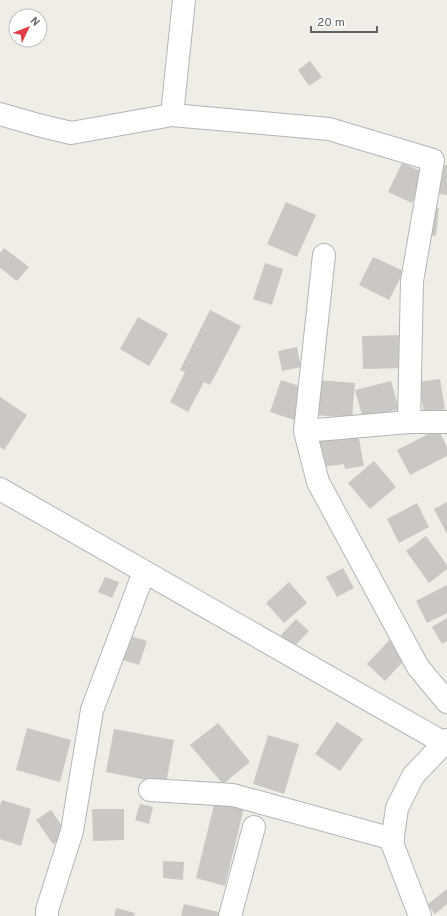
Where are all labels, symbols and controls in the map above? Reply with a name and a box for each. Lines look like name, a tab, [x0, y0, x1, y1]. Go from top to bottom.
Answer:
north arrow	[8, 8, 48, 48]
scale bar	[311, 8, 377, 34]
text: N	[27, 14, 42, 30]
text: 20 m	[317, 15, 345, 31]

